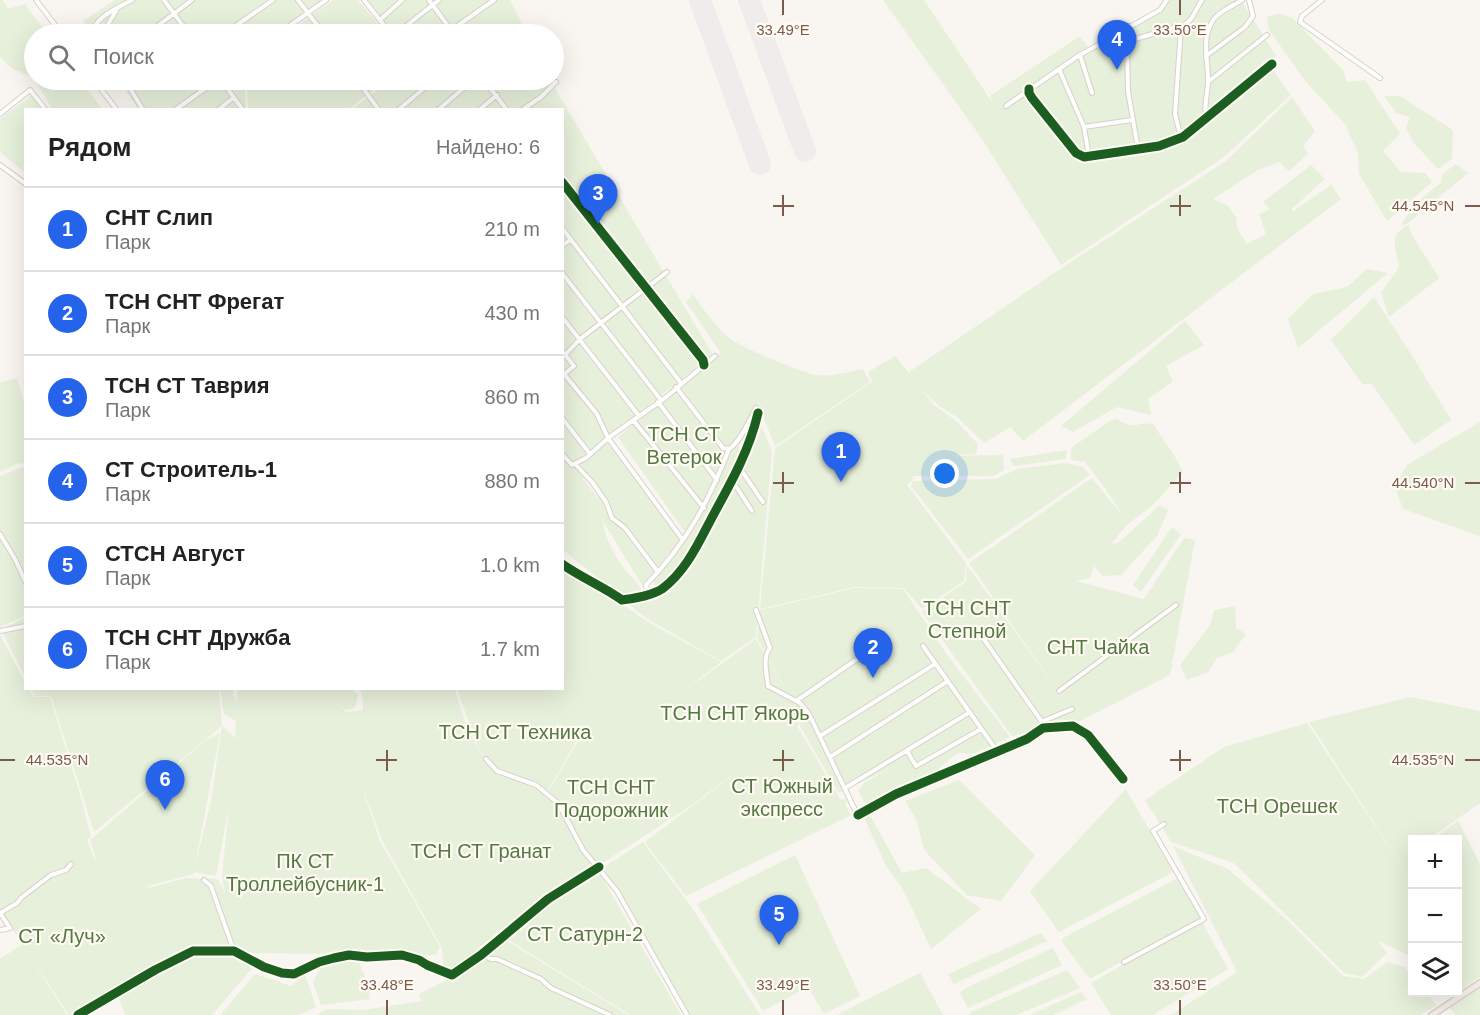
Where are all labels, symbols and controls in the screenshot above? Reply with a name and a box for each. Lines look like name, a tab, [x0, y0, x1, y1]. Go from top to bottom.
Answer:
pin: 4	[1098, 20, 1136, 70]
text: 33.49°E	[756, 21, 810, 38]
text: 33.50°E	[1153, 21, 1207, 38]
search box	[24, 24, 564, 90]
icon: search	[45, 41, 78, 74]
text: Поиск	[93, 44, 154, 69]
text: Рядом	[48, 132, 131, 162]
text: Найдено: 6	[436, 136, 540, 158]
pin: 3	[578, 174, 618, 224]
text: 44.545°N	[1392, 197, 1454, 214]
text: СНТ Слип	[105, 205, 213, 230]
text: 1	[62, 218, 73, 240]
text: 210 m	[484, 218, 540, 240]
text: Парк	[105, 231, 150, 253]
text: ТСН СНТ Фрегат	[105, 289, 284, 314]
text: 2	[62, 302, 73, 324]
text: 430 m	[484, 302, 540, 324]
text: Парк	[105, 315, 150, 337]
text: ТСН СТ Таврия	[105, 373, 270, 398]
text: 3	[62, 386, 73, 408]
text: 860 m	[484, 386, 540, 408]
text: Парк	[105, 399, 150, 421]
park label: ТСН СТ Ветерок	[647, 423, 722, 468]
pin: 1	[822, 432, 860, 482]
text: СТ Строитель-1	[105, 457, 277, 482]
your location	[930, 459, 959, 488]
text: 4	[62, 470, 73, 492]
text: 880 m	[484, 470, 540, 492]
text: 44.540°N	[1392, 474, 1454, 491]
text: Парк	[105, 483, 150, 505]
text: СТСН Август	[105, 541, 245, 566]
text: 5	[62, 554, 73, 576]
text: 1.0 km	[480, 554, 540, 576]
text: Парк	[105, 567, 150, 589]
park label: ТСН СНТ Степной	[923, 597, 1011, 642]
text: ТСН СНТ Дружба	[105, 625, 290, 650]
pin: 2	[854, 628, 892, 678]
park label: СНТ Чайка	[1047, 636, 1150, 658]
text: 6	[62, 638, 73, 660]
text: 1.7 km	[480, 638, 540, 660]
text: Парк	[105, 651, 150, 673]
park label: ТСН СНТ Якорь	[660, 702, 810, 724]
park label: ТСН СТ Техника	[439, 721, 592, 743]
text: 44.535°N	[26, 751, 88, 768]
text: 44.535°N	[1392, 751, 1454, 768]
pin: 6	[146, 760, 184, 810]
park label: СТ Южный экспресс	[731, 775, 833, 820]
park label: ТСН СНТ Подорожник	[554, 776, 668, 821]
park label: ТСН Орешек	[1217, 795, 1337, 817]
map controls	[1408, 835, 1462, 997]
button: +	[1408, 835, 1462, 889]
park label: ТСН СТ Гранат	[410, 840, 552, 862]
park label: ПК СТ Троллейбусник-1	[226, 850, 384, 895]
button: −	[1408, 889, 1462, 943]
pin: 5	[760, 896, 798, 945]
park label: СТ Сатурн-2	[527, 923, 643, 945]
park label: СТ «Луч»	[18, 925, 106, 947]
button: layers	[1408, 943, 1462, 997]
text: 33.48°E	[360, 976, 414, 993]
text: 33.49°E	[756, 976, 810, 993]
text: 33.50°E	[1153, 976, 1207, 993]

